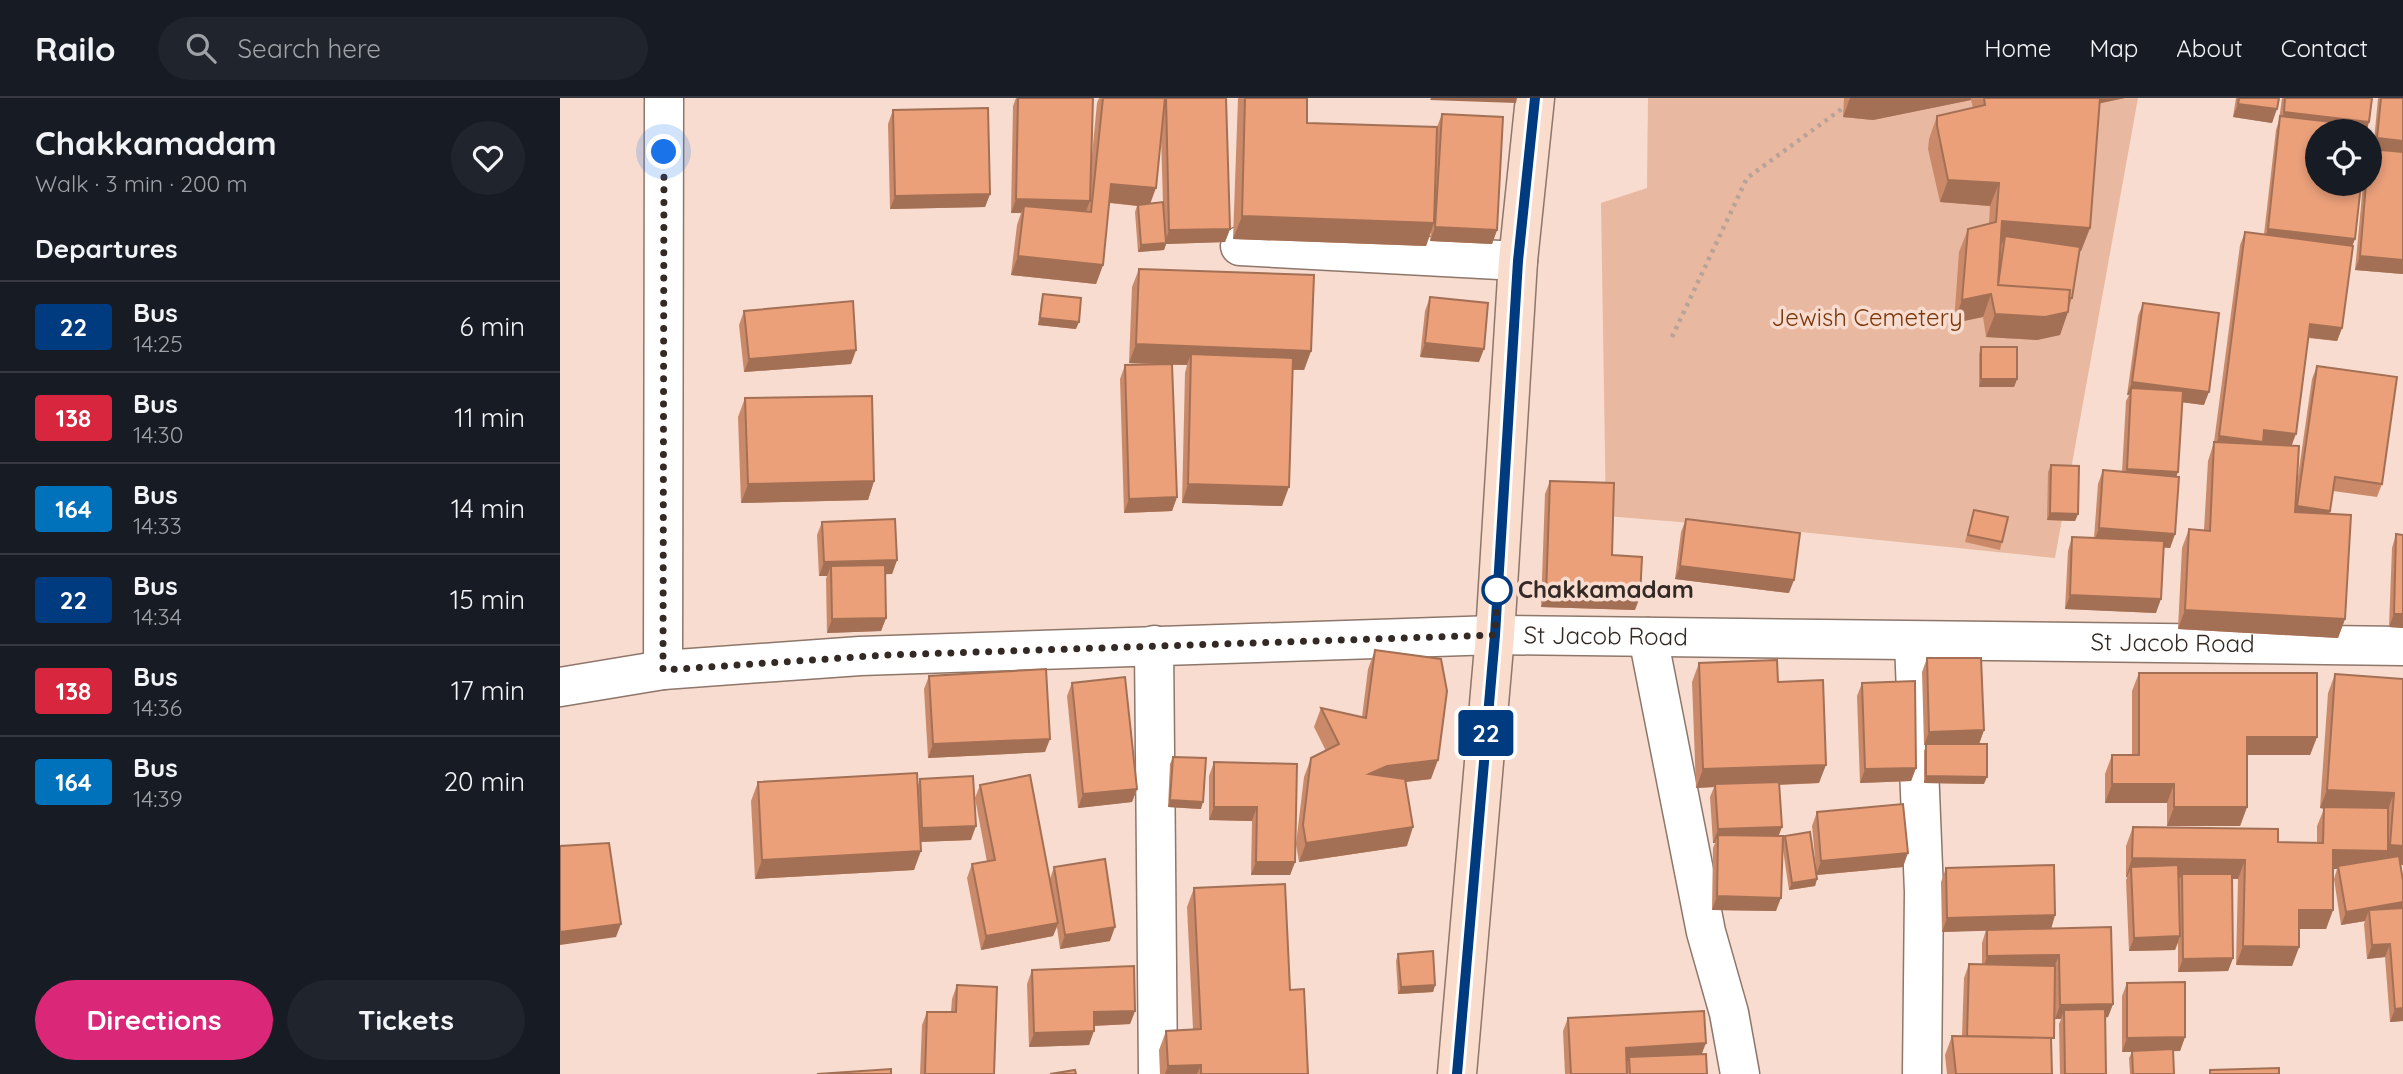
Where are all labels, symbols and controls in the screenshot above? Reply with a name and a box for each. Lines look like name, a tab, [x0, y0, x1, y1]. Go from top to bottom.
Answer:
search box	[158, 17, 648, 80]
text: Railo	[35, 28, 116, 69]
icon: search	[182, 29, 220, 67]
text: Search here	[238, 32, 381, 65]
text: Home	[1984, 33, 2051, 63]
text: Map	[2089, 33, 2138, 63]
text: About	[2176, 33, 2243, 63]
text: Contact	[2281, 33, 2368, 63]
map controls	[2305, 119, 2382, 196]
button: locate	[2305, 119, 2382, 196]
button: heart	[451, 121, 525, 195]
text: Chakkamadam	[35, 122, 277, 163]
your location	[646, 134, 681, 169]
text: Walk · 3 min · 200 m	[35, 169, 248, 198]
text: Departures	[35, 232, 178, 265]
text: Bus	[133, 296, 178, 329]
park label: Jewish Cemetery	[1771, 302, 1963, 332]
text: 6 min	[460, 310, 525, 343]
text: 22	[60, 312, 87, 342]
text: 14:25	[133, 329, 183, 358]
text: Bus	[133, 387, 178, 420]
text: 11 min	[454, 401, 525, 434]
text: 138	[56, 403, 91, 433]
text: 14:30	[133, 420, 183, 449]
text: Bus	[133, 478, 178, 511]
text: 14 min	[451, 492, 525, 525]
text: 164	[55, 494, 92, 524]
text: 14:33	[133, 511, 182, 540]
text: Bus	[133, 569, 178, 602]
place label: Chakkamadam	[1518, 574, 1694, 604]
marker: Chakkamadam	[1482, 575, 1512, 605]
text: 15 min	[450, 583, 525, 616]
text: 22	[60, 585, 87, 615]
text: 14:34	[133, 602, 182, 631]
street label: St Jacob Road	[1524, 619, 1688, 651]
street label: St Jacob Road	[2091, 626, 2255, 658]
text: Bus	[133, 660, 178, 693]
text: 17 min	[451, 674, 525, 707]
text: 138	[56, 676, 91, 706]
text: 14:36	[133, 693, 182, 722]
line badge: 22	[1454, 710, 1518, 756]
text: 22	[1472, 718, 1500, 748]
text: Bus	[133, 751, 178, 784]
text: 20 min	[444, 765, 525, 798]
text: 164	[55, 767, 92, 797]
text: 14:39	[133, 784, 182, 813]
button: Directions	[35, 980, 273, 1060]
button: Tickets	[287, 980, 525, 1060]

